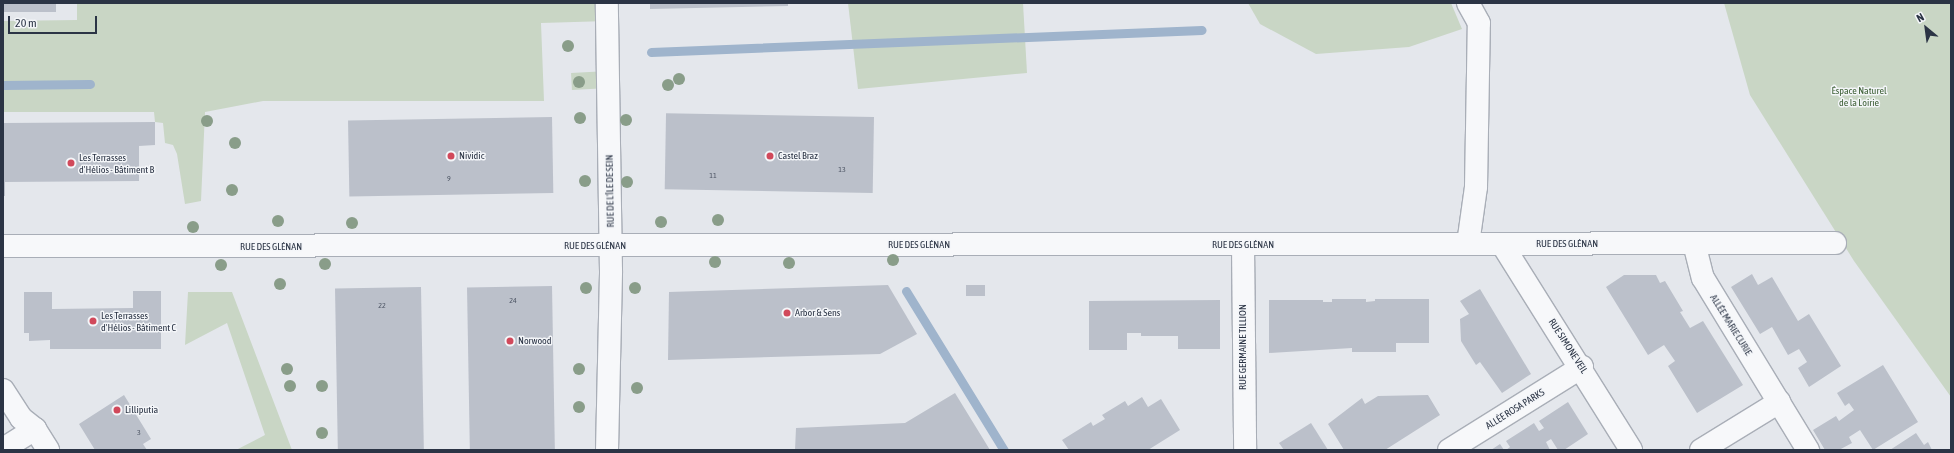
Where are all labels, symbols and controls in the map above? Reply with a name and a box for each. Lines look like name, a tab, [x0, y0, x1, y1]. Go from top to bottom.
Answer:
scale bar	[10, 8, 99, 34]
north arrow	[1906, 8, 1946, 48]
text: N	[1914, 11, 1926, 24]
text: 20 m	[15, 16, 37, 30]
park label: Éspace Naturel de la Loirie	[1831, 84, 1887, 108]
place label: Nividic	[459, 150, 484, 162]
place label: Castel Braz	[778, 150, 818, 162]
place label: Les Terrasses d'Hélios - Bâtiment B	[79, 151, 154, 174]
marker: Nividic	[446, 151, 456, 161]
marker: Castel Braz	[765, 151, 775, 161]
street label: RUE DE L'ÎLE DE SEIN	[603, 154, 617, 228]
marker: Les Terrasses d'Hélios - Bâtiment B	[66, 158, 76, 168]
house number: 13	[838, 165, 846, 175]
house number: 11	[709, 171, 717, 181]
house number: 9	[447, 174, 451, 184]
street label: RUE DES GLÉNAN	[1536, 238, 1598, 250]
street label: RUE DES GLÉNAN	[888, 239, 950, 251]
street label: RUE DES GLÉNAN	[1212, 239, 1274, 251]
street label: RUE DES GLÉNAN	[564, 240, 626, 252]
street label: RUE DES GLÉNAN	[240, 241, 302, 253]
street label: ALLÉE MARIE CURIE	[1707, 292, 1755, 358]
house number: 24	[509, 296, 517, 306]
house number: 22	[378, 301, 386, 311]
street label: RUE GERMAINE TILLION	[1237, 304, 1249, 390]
place label: Arbor & Sens	[795, 307, 840, 319]
marker: Arbor & Sens	[782, 308, 792, 318]
place label: Les Terrasses d'Hélios - Bâtiment C	[101, 309, 176, 332]
marker: Les Terrasses d'Hélios - Bâtiment C	[88, 316, 98, 326]
street label: RUE SIMONE VEIL	[1546, 316, 1590, 376]
place label: Norwood	[518, 335, 552, 347]
marker: Norwood	[505, 336, 515, 346]
street label: ALLÉE ROSA PARKS	[1483, 386, 1547, 432]
place label: Lilliputia	[125, 404, 158, 416]
marker: Lilliputia	[112, 405, 122, 415]
house number: 3	[137, 428, 141, 438]

